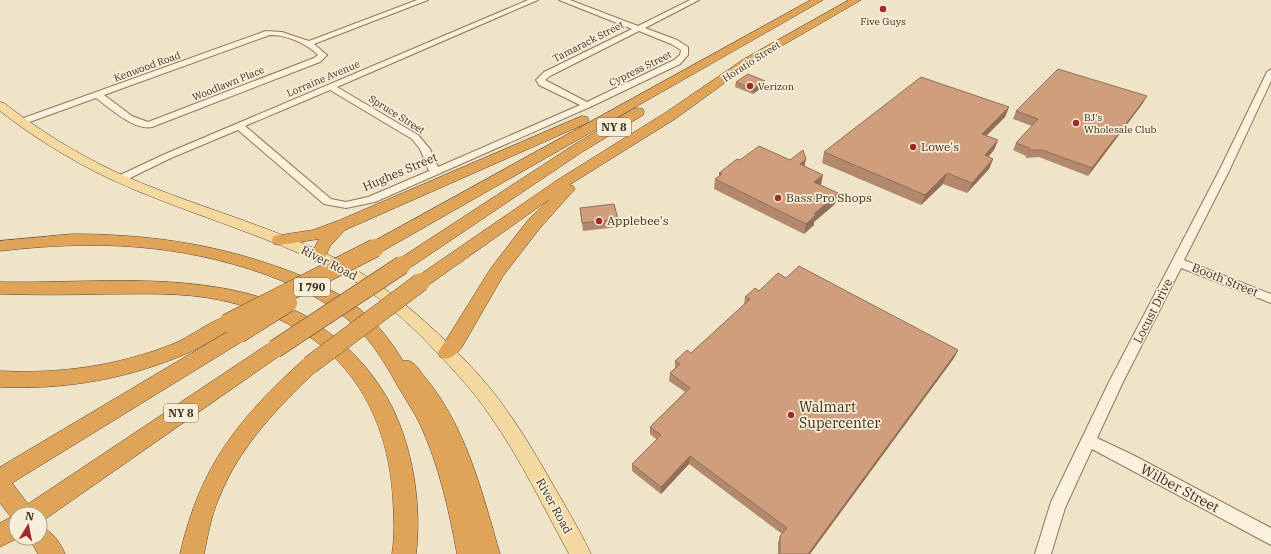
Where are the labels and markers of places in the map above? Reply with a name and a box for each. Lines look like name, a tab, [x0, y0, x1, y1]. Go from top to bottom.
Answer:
marker: Five Guys	[878, 4, 888, 14]
place label: Five Guys	[860, 15, 906, 28]
place label: Verizon	[758, 80, 795, 93]
marker: Verizon	[745, 81, 755, 91]
place label: BJ's Wholesale Club	[1084, 111, 1157, 136]
marker: BJ's Wholesale Club	[1071, 118, 1081, 128]
place label: Lowe's	[921, 139, 959, 154]
marker: Lowe's	[908, 142, 918, 152]
place label: Bass Pro Shops	[786, 190, 872, 205]
marker: Bass Pro Shops	[773, 193, 783, 203]
place label: Applebee's	[607, 213, 669, 228]
marker: Applebee's	[594, 216, 604, 226]
place label: Walmart Supercenter	[799, 398, 881, 432]
marker: Walmart Supercenter	[786, 410, 796, 420]

